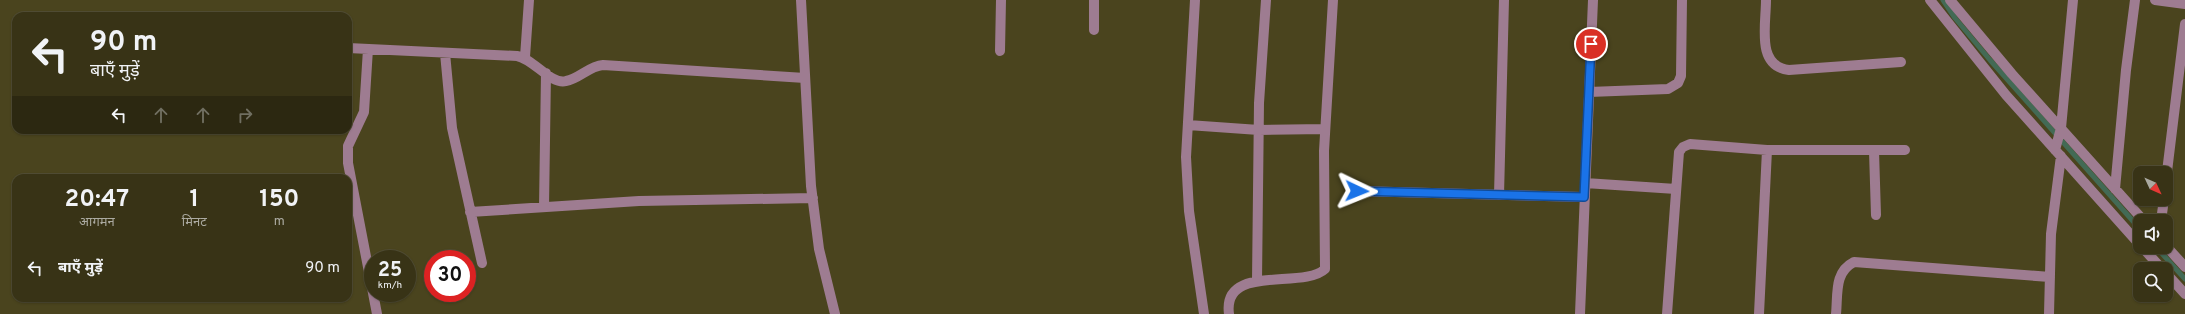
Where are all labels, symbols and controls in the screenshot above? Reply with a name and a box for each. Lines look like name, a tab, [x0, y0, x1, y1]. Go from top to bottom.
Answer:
text: 90 m	[90, 25, 157, 61]
pin	[1574, 27, 1608, 61]
icon: left	[24, 28, 76, 80]
icon: arrive	[1580, 33, 1602, 55]
text: बाएँ मुड़ें	[90, 60, 140, 83]
icon: left	[108, 104, 130, 126]
icon: ahead	[150, 104, 172, 126]
icon: ahead	[192, 104, 214, 126]
icon: right	[234, 104, 256, 126]
north arrow	[2133, 166, 2173, 206]
map controls	[2133, 166, 2173, 302]
position arrow	[1336, 170, 1378, 212]
text: 20:47	[65, 185, 129, 215]
text: 1	[189, 185, 199, 215]
text: 150	[259, 185, 299, 215]
text: m	[274, 214, 285, 230]
button: sound	[2133, 214, 2173, 254]
text: आगमन	[79, 215, 115, 231]
text: मिनट	[182, 215, 207, 231]
speed limit sign: 30	[424, 250, 476, 302]
icon: left	[24, 257, 46, 279]
text: 25	[378, 258, 402, 284]
text: बाएँ मुड़ें	[58, 259, 103, 278]
text: 90 m	[305, 259, 340, 278]
button: search	[2133, 262, 2173, 302]
text: km/h	[378, 279, 402, 292]

